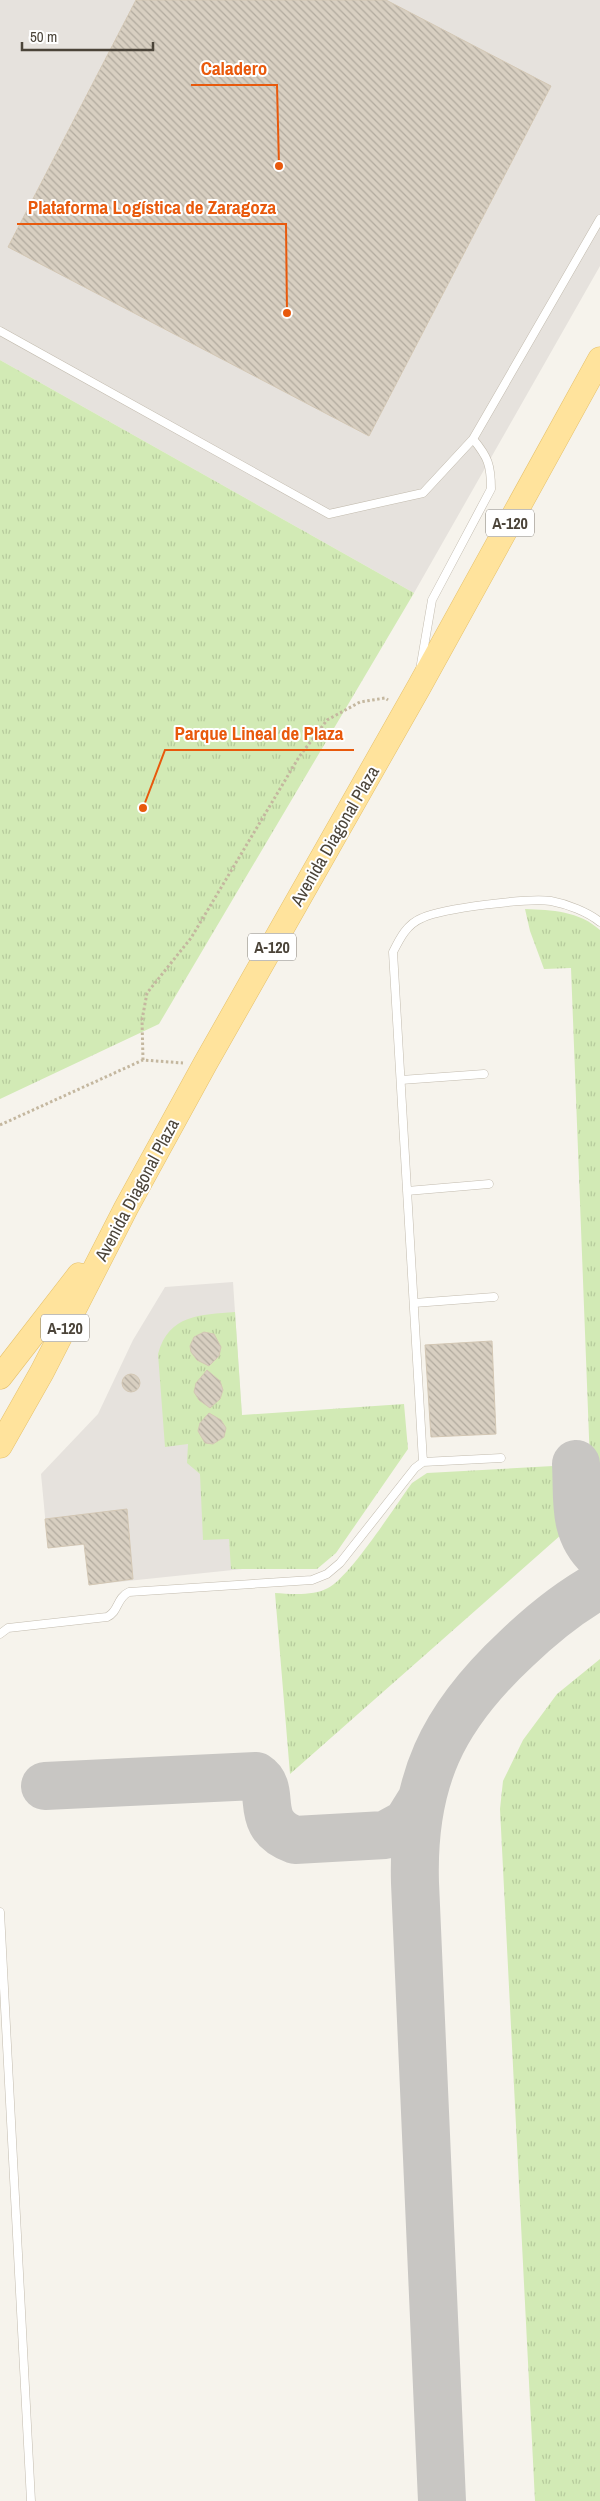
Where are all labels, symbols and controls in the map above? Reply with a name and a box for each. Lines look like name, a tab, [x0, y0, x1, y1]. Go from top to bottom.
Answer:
scale bar	[22, 20, 154, 52]
text: 50 m	[30, 26, 57, 47]
callout: Caladero	[191, 51, 277, 85]
text: Caladero	[201, 55, 267, 81]
callout: Plataforma Logística de Zaragoza	[17, 190, 286, 224]
text: Plataforma Logística de Zaragoza	[28, 194, 277, 220]
road number: A-120	[486, 509, 534, 536]
callout: Parque Lineal de Plaza	[165, 716, 354, 750]
text: Parque Lineal de Plaza	[175, 720, 344, 746]
street label: Avenida Diagonal Plaza	[284, 761, 385, 911]
road number: A-120	[248, 934, 296, 960]
street label: Avenida Diagonal Plaza	[88, 1114, 185, 1266]
road number: A-120	[41, 1315, 89, 1342]

